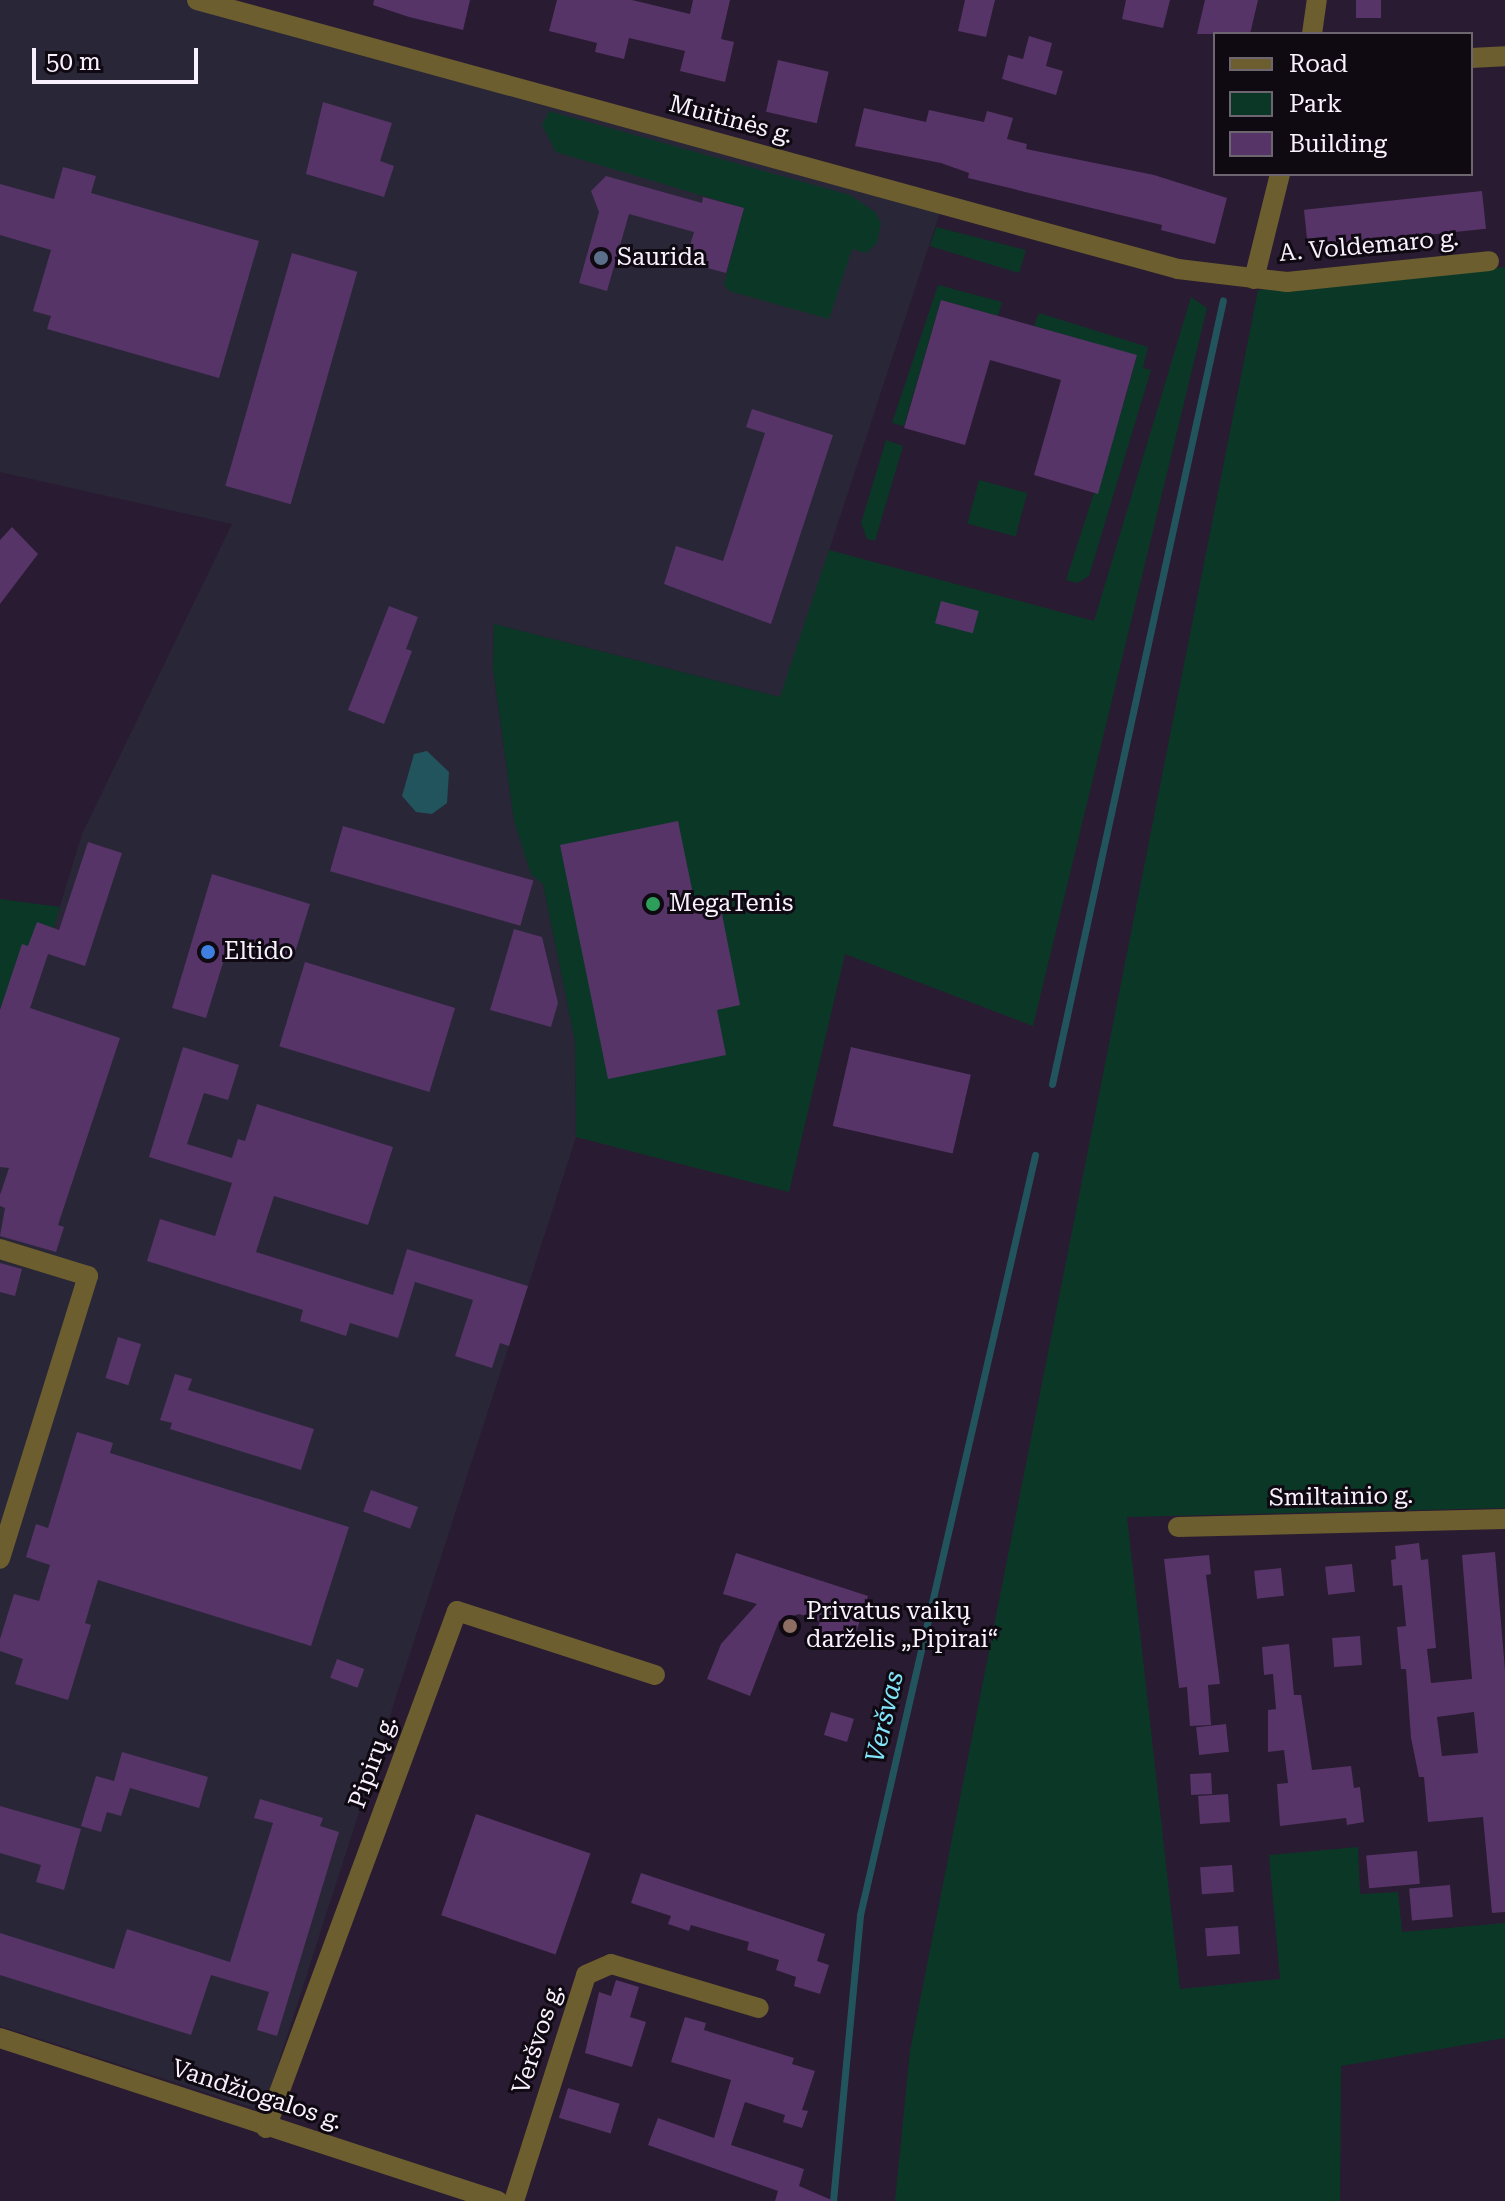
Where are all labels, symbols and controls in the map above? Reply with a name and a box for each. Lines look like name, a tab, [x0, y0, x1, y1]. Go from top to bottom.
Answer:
scale bar	[36, 32, 202, 82]
legend	[1213, 32, 1473, 176]
text: 50 m	[46, 48, 101, 76]
text: Road	[1289, 50, 1348, 78]
street label: Muitinės g.	[666, 90, 796, 150]
text: Park	[1289, 90, 1342, 118]
text: Building	[1289, 130, 1387, 158]
street label: A. Voldemaro g.	[1278, 224, 1460, 268]
place label: Saurida	[617, 244, 706, 272]
marker: Saurida	[592, 249, 610, 267]
place label: MegaTenis	[669, 890, 793, 918]
marker: MegaTenis	[644, 895, 662, 913]
place label: Eltido	[224, 938, 294, 966]
marker: Eltido	[199, 943, 217, 961]
street label: Smiltainio g.	[1269, 1481, 1413, 1513]
place label: Privatus vaikų darželis „Pipirai“	[806, 1598, 998, 1654]
marker: Privatus vaikų darželis „Pipirai“	[781, 1617, 799, 1635]
water label: Veršvas	[859, 1668, 911, 1766]
street label: Pipirų g.	[343, 1712, 403, 1812]
street label: Veršvos g.	[507, 1980, 569, 2098]
street label: Vandžiogalos g.	[168, 2054, 346, 2136]

